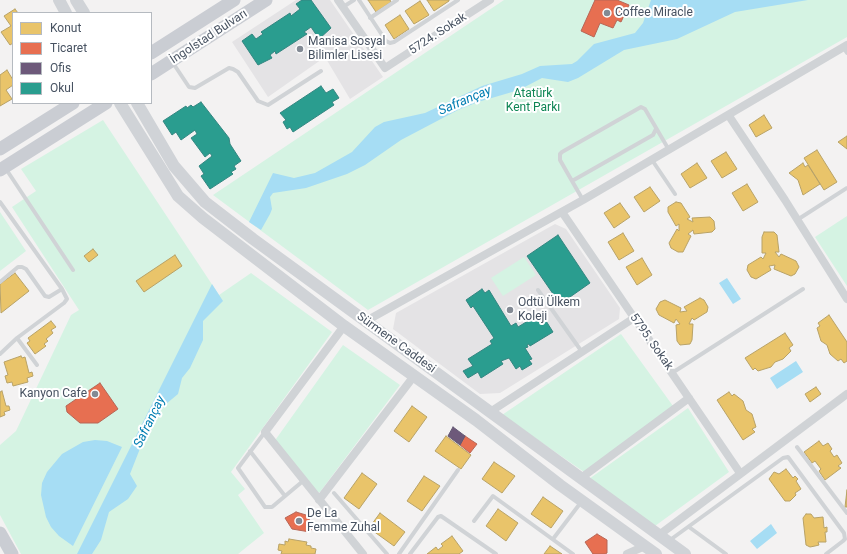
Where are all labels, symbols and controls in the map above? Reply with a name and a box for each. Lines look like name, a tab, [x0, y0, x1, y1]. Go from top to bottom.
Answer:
place label: Coffee Miracle	[615, 6, 693, 20]
street label: İngolstad Bulvarı	[168, 7, 250, 67]
marker: Coffee Miracle	[602, 8, 612, 18]
street label: 5724. Sokak	[406, 10, 470, 58]
legend	[12, 12, 152, 104]
text: Konut	[50, 21, 81, 35]
place label: Manisa Sosyal Bilimler Lisesi	[308, 35, 385, 63]
text: Ticaret	[50, 41, 87, 55]
marker: Manisa Sosyal Bilimler Lisesi	[295, 44, 305, 54]
text: Ofis	[50, 61, 71, 75]
text: Okul	[50, 81, 74, 95]
water label: Safrançay	[436, 83, 494, 119]
park label: Atatürk Kent Parkı	[506, 87, 560, 115]
place label: Odtü Ülkem Koleji	[518, 296, 580, 324]
marker: Odtü Ülkem Koleji	[505, 305, 515, 315]
street label: Sürmene Caddesi	[354, 310, 438, 376]
street label: 5795. Sokak	[626, 311, 676, 373]
place label: Kanyon Cafe	[20, 387, 87, 401]
marker: Kanyon Cafe	[90, 389, 100, 399]
water label: Safrançay	[131, 393, 169, 451]
place label: De La Femme Zuhal	[307, 507, 380, 535]
marker: De La Femme Zuhal	[294, 516, 304, 526]

